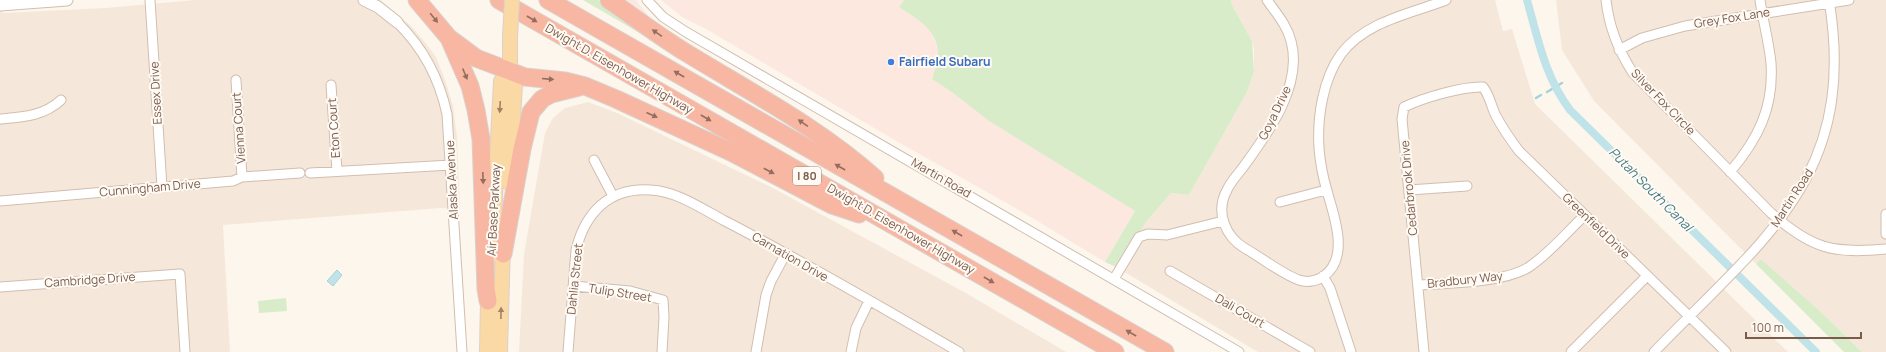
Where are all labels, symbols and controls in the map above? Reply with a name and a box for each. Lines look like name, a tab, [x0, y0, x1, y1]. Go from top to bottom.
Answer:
street label: Grey Fox Lane	[1693, 3, 1771, 32]
one-way arrow	[430, 13, 439, 24]
one-way arrow	[526, 16, 538, 23]
street label: Dwight D. Eisenhower Highway	[542, 19, 697, 118]
one-way arrow	[651, 29, 662, 37]
place label: Fairfield Subaru	[899, 53, 991, 70]
marker: Fairfield Subaru	[886, 57, 896, 67]
street label: Essex Drive	[145, 61, 166, 125]
street label: Silver Fox Circle	[1627, 65, 1699, 139]
one-way arrow	[463, 68, 469, 80]
one-way arrow	[673, 71, 685, 78]
one-way arrow	[541, 76, 554, 82]
street label: Goya Drive	[1254, 83, 1295, 143]
street label: Vienna Court	[228, 91, 249, 164]
street label: Eton Court	[323, 97, 344, 159]
one-way arrow	[496, 101, 503, 113]
one-way arrow	[646, 112, 658, 118]
one-way arrow	[700, 115, 712, 122]
one-way arrow	[797, 119, 808, 127]
street label: Alaska Avenue	[441, 140, 462, 220]
street label: Cedarbrook Drive	[1396, 140, 1421, 236]
water label: Putah South Canal	[1605, 143, 1698, 236]
street label: Martin Road	[908, 154, 974, 202]
street label: Air Base Parkway	[483, 163, 504, 256]
one-way arrow	[835, 163, 846, 170]
street label: Martin Road	[1766, 165, 1817, 230]
road number: I 80	[793, 167, 821, 185]
one-way arrow	[763, 168, 774, 175]
one-way arrow	[480, 172, 486, 185]
street label: Cunningham Drive	[99, 175, 201, 200]
street label: Dwight D. Eisenhower Highway	[824, 179, 979, 278]
street label: Greenfield Drive	[1559, 189, 1634, 262]
street label: Carnation Drive	[749, 228, 832, 285]
one-way arrow	[951, 230, 963, 237]
street label: Dahlia Street	[562, 242, 587, 316]
street label: Bradbury Way	[1426, 267, 1504, 292]
street label: Cambridge Drive	[44, 268, 136, 291]
one-way arrow	[983, 277, 995, 283]
street label: Tulip Street	[587, 279, 653, 306]
street label: Dali Court	[1212, 290, 1268, 332]
one-way arrow	[498, 306, 504, 319]
scale bar	[1746, 314, 1861, 340]
text: 100 m	[1752, 319, 1784, 336]
one-way arrow	[1125, 329, 1137, 336]

